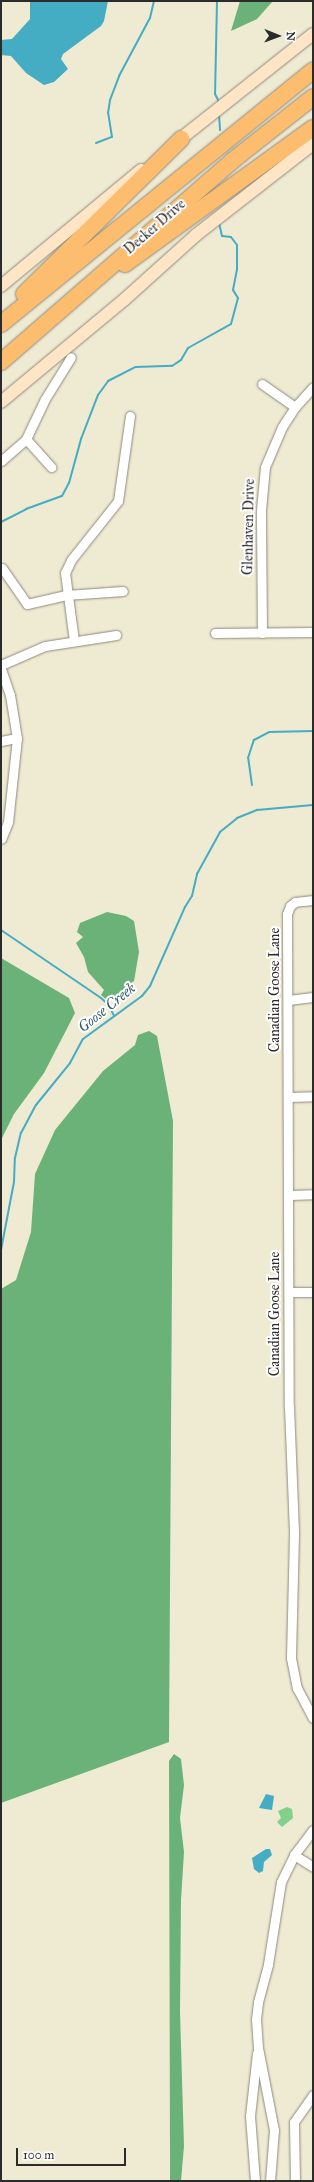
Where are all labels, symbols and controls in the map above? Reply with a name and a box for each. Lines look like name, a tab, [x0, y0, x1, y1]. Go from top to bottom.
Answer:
north arrow	[258, 16, 298, 56]
text: N	[284, 31, 297, 41]
street label: Decker Drive	[121, 196, 189, 258]
street label: Glenhaven Drive	[240, 479, 258, 575]
street label: Canadian Goose Lane	[267, 928, 283, 1052]
water label: Goose Creek	[75, 979, 139, 1037]
street label: Canadian Goose Lane	[267, 1252, 283, 1376]
scale bar	[18, 2140, 128, 2166]
text: 100 m	[23, 2148, 54, 2162]

